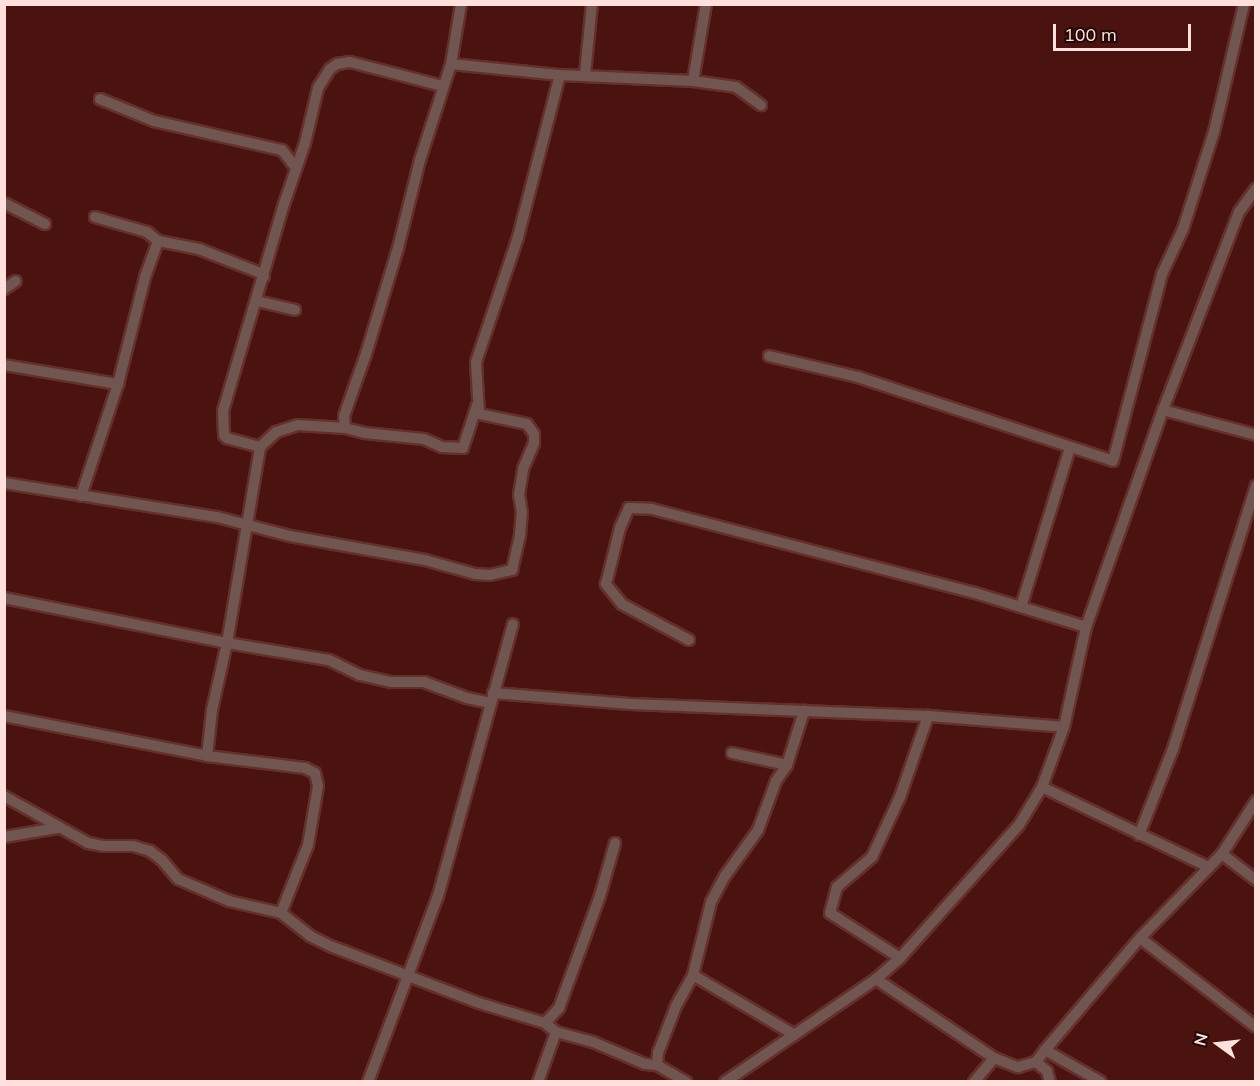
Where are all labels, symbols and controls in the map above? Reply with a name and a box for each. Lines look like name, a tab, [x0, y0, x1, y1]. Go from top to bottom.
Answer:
scale bar	[1056, 12, 1194, 50]
text: 100 m	[1064, 23, 1117, 46]
north arrow	[1188, 1014, 1248, 1074]
text: N	[1189, 1031, 1212, 1048]

